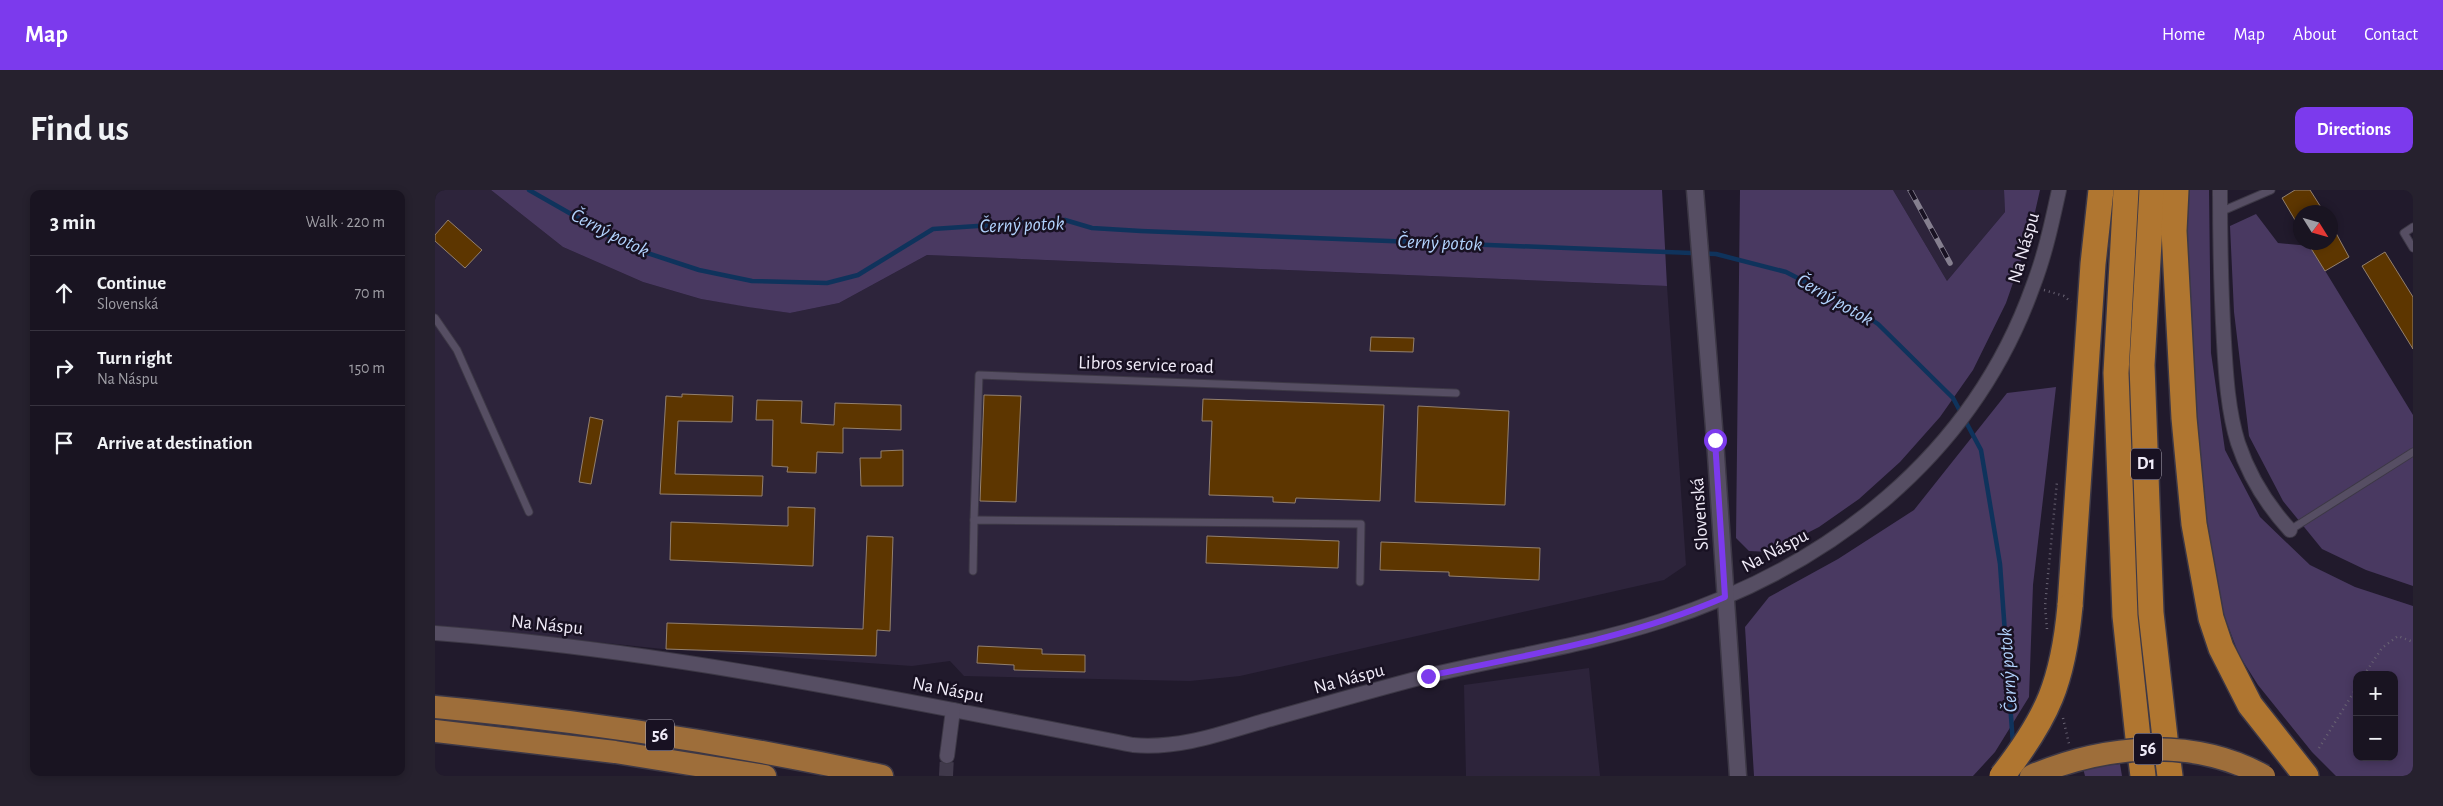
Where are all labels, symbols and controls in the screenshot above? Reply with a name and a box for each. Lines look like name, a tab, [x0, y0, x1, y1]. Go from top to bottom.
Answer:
text: Map	[25, 23, 68, 47]
text: Home	[2162, 26, 2205, 44]
text: Map	[2233, 26, 2265, 44]
text: About	[2293, 26, 2336, 44]
text: Contact	[2364, 26, 2418, 44]
button: Directions	[2295, 107, 2413, 153]
text: Find us	[30, 112, 129, 147]
water label: Černý potok	[568, 204, 653, 261]
north arrow	[2293, 205, 2338, 250]
street label: Na Náspu	[2005, 210, 2043, 285]
text: 3 min	[50, 212, 96, 233]
water label: Černý potok	[979, 213, 1065, 236]
text: Walk · 220 m	[306, 214, 385, 230]
water label: Černý potok	[1397, 231, 1483, 254]
water label: Černý potok	[1793, 269, 1877, 330]
text: Continue	[97, 274, 166, 293]
icon: ahead	[50, 279, 78, 307]
text: 70 m	[354, 285, 385, 301]
text: Slovenská	[97, 296, 158, 312]
text: Turn right	[97, 349, 172, 368]
street label: Libros service road	[1078, 353, 1214, 377]
icon: right	[50, 354, 78, 382]
text: 150 m	[349, 360, 385, 376]
text: Na Náspu	[97, 371, 158, 387]
icon: arrive	[50, 429, 78, 457]
route start	[1704, 429, 1727, 452]
text: Arrive at destination	[97, 434, 253, 453]
road number: D1	[2131, 448, 2161, 480]
street label: Slovenská	[1688, 477, 1712, 551]
street label: Na Náspu	[1739, 526, 1812, 576]
street label: Na Náspu	[510, 612, 584, 638]
water label: Černý potok	[1994, 627, 2021, 713]
street label: Na Náspu	[1312, 660, 1387, 698]
route end	[1417, 665, 1440, 688]
map controls	[2353, 671, 2398, 761]
button: +	[2353, 671, 2398, 716]
street label: Na Náspu	[911, 674, 986, 706]
button: −	[2353, 716, 2398, 761]
road number: 56	[646, 720, 674, 750]
road number: 56	[2134, 734, 2162, 764]

